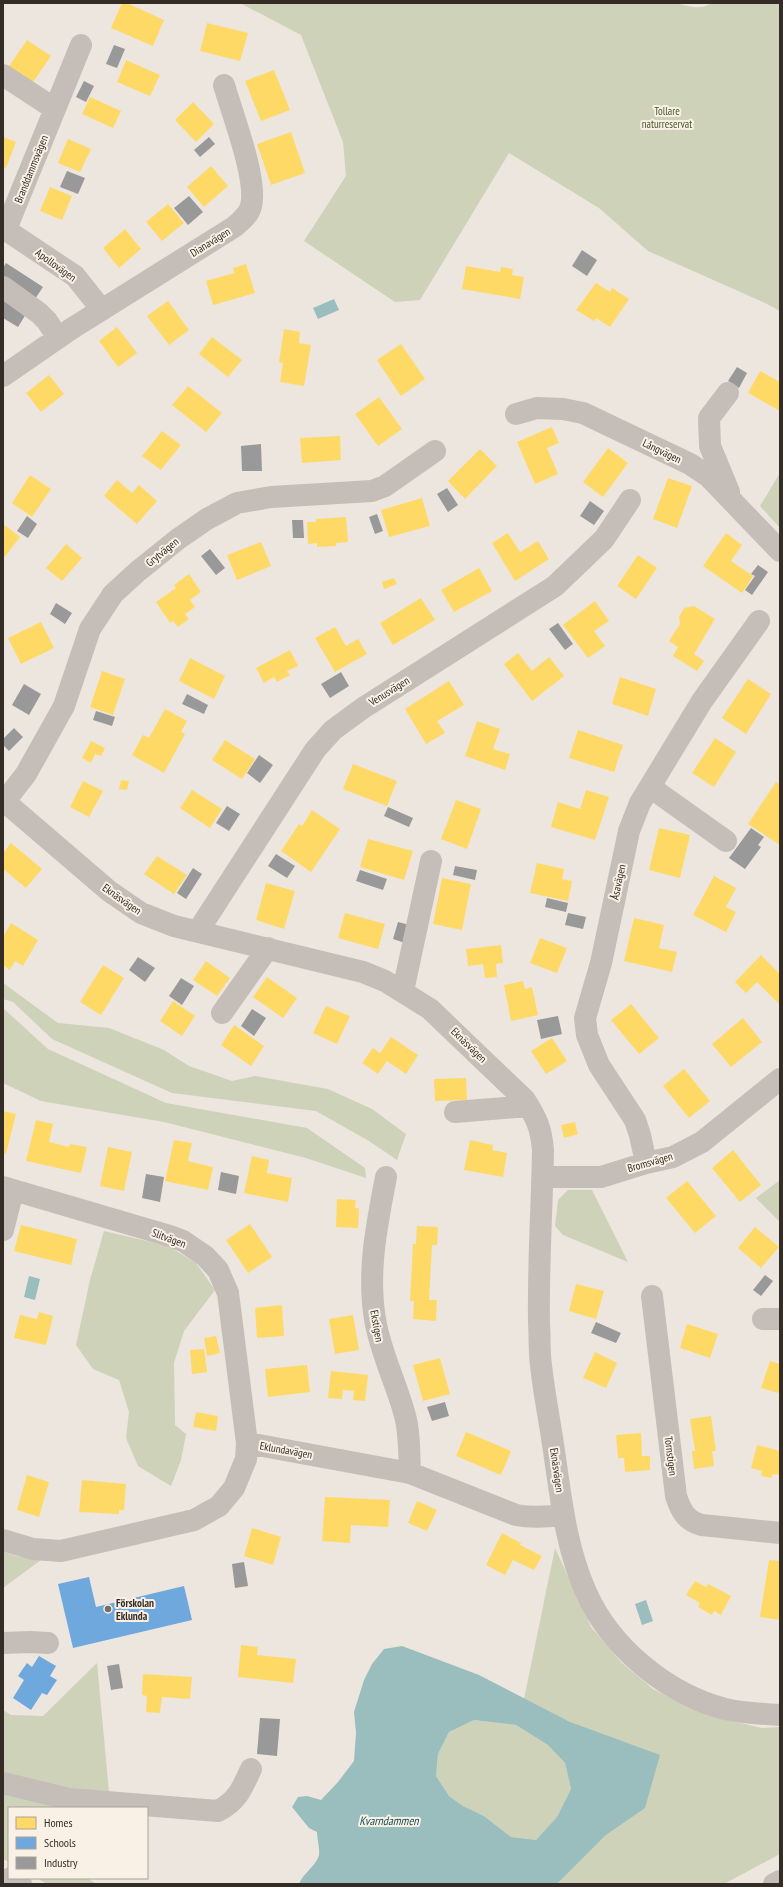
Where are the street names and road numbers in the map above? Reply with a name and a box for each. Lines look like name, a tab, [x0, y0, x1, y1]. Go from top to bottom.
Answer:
street label: Branddammsvägen	[11, 133, 51, 205]
street label: Dianavägen	[187, 224, 233, 260]
street label: Apollovägen	[33, 245, 79, 285]
street label: Långvägen	[640, 436, 684, 466]
street label: Grytvägen	[143, 534, 181, 570]
street label: Venusvägen	[365, 673, 412, 709]
street label: Åsavägen	[607, 863, 629, 901]
street label: Eknäsvägen	[100, 880, 144, 918]
street label: Eknäsvägen	[448, 1024, 490, 1066]
street label: Bromsvägen	[626, 1149, 674, 1175]
street label: Slitvägen	[150, 1225, 188, 1251]
street label: Ekstigen	[367, 1309, 387, 1343]
street label: Tornstigen	[662, 1435, 680, 1477]
street label: Eklundavägen	[259, 1438, 314, 1462]
street label: Eknäsvägen	[547, 1447, 567, 1493]

